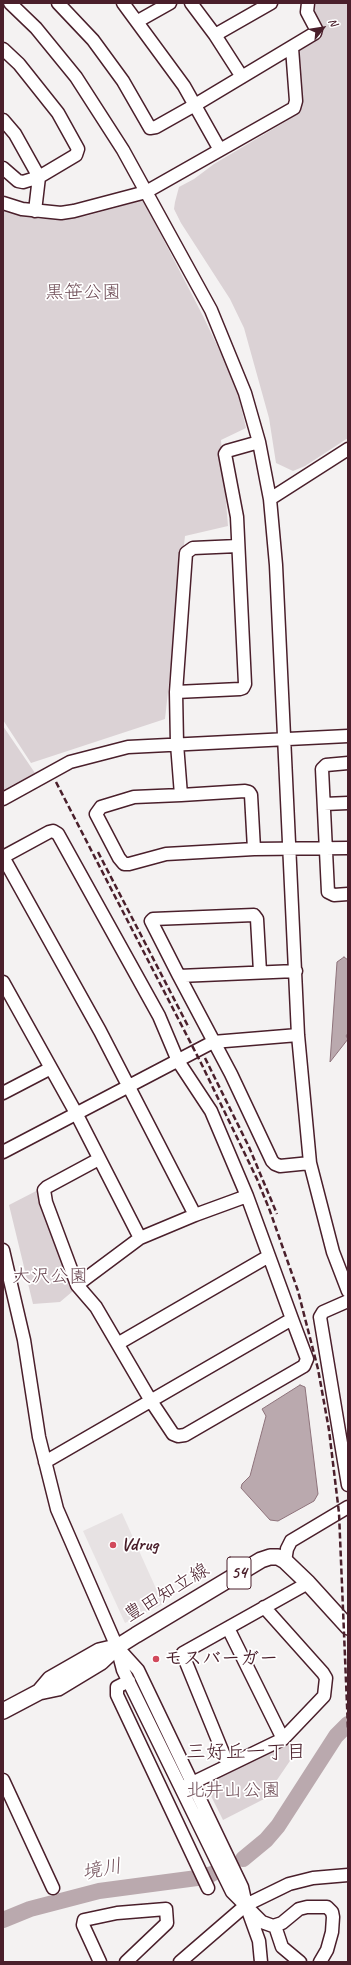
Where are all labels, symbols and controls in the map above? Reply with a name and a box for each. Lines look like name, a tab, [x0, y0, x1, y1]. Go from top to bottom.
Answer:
north arrow	[303, 8, 343, 48]
text: N	[326, 16, 341, 28]
park label: 黒笹公園	[45, 282, 121, 304]
park label: 大沢公園	[12, 1266, 88, 1288]
place label: Vdrug	[121, 1534, 158, 1556]
marker: Vdrug	[108, 1540, 118, 1550]
road number: 54	[227, 1557, 251, 1589]
street label: 豊田知立線	[120, 1559, 214, 1627]
place label: モスバーガー	[164, 1648, 278, 1670]
marker: モスバーガー	[151, 1654, 161, 1664]
district label: 三好丘一丁目	[186, 1741, 306, 1765]
park label: 北井山公園	[186, 1780, 280, 1802]
water label: 境川	[80, 1854, 124, 1886]

